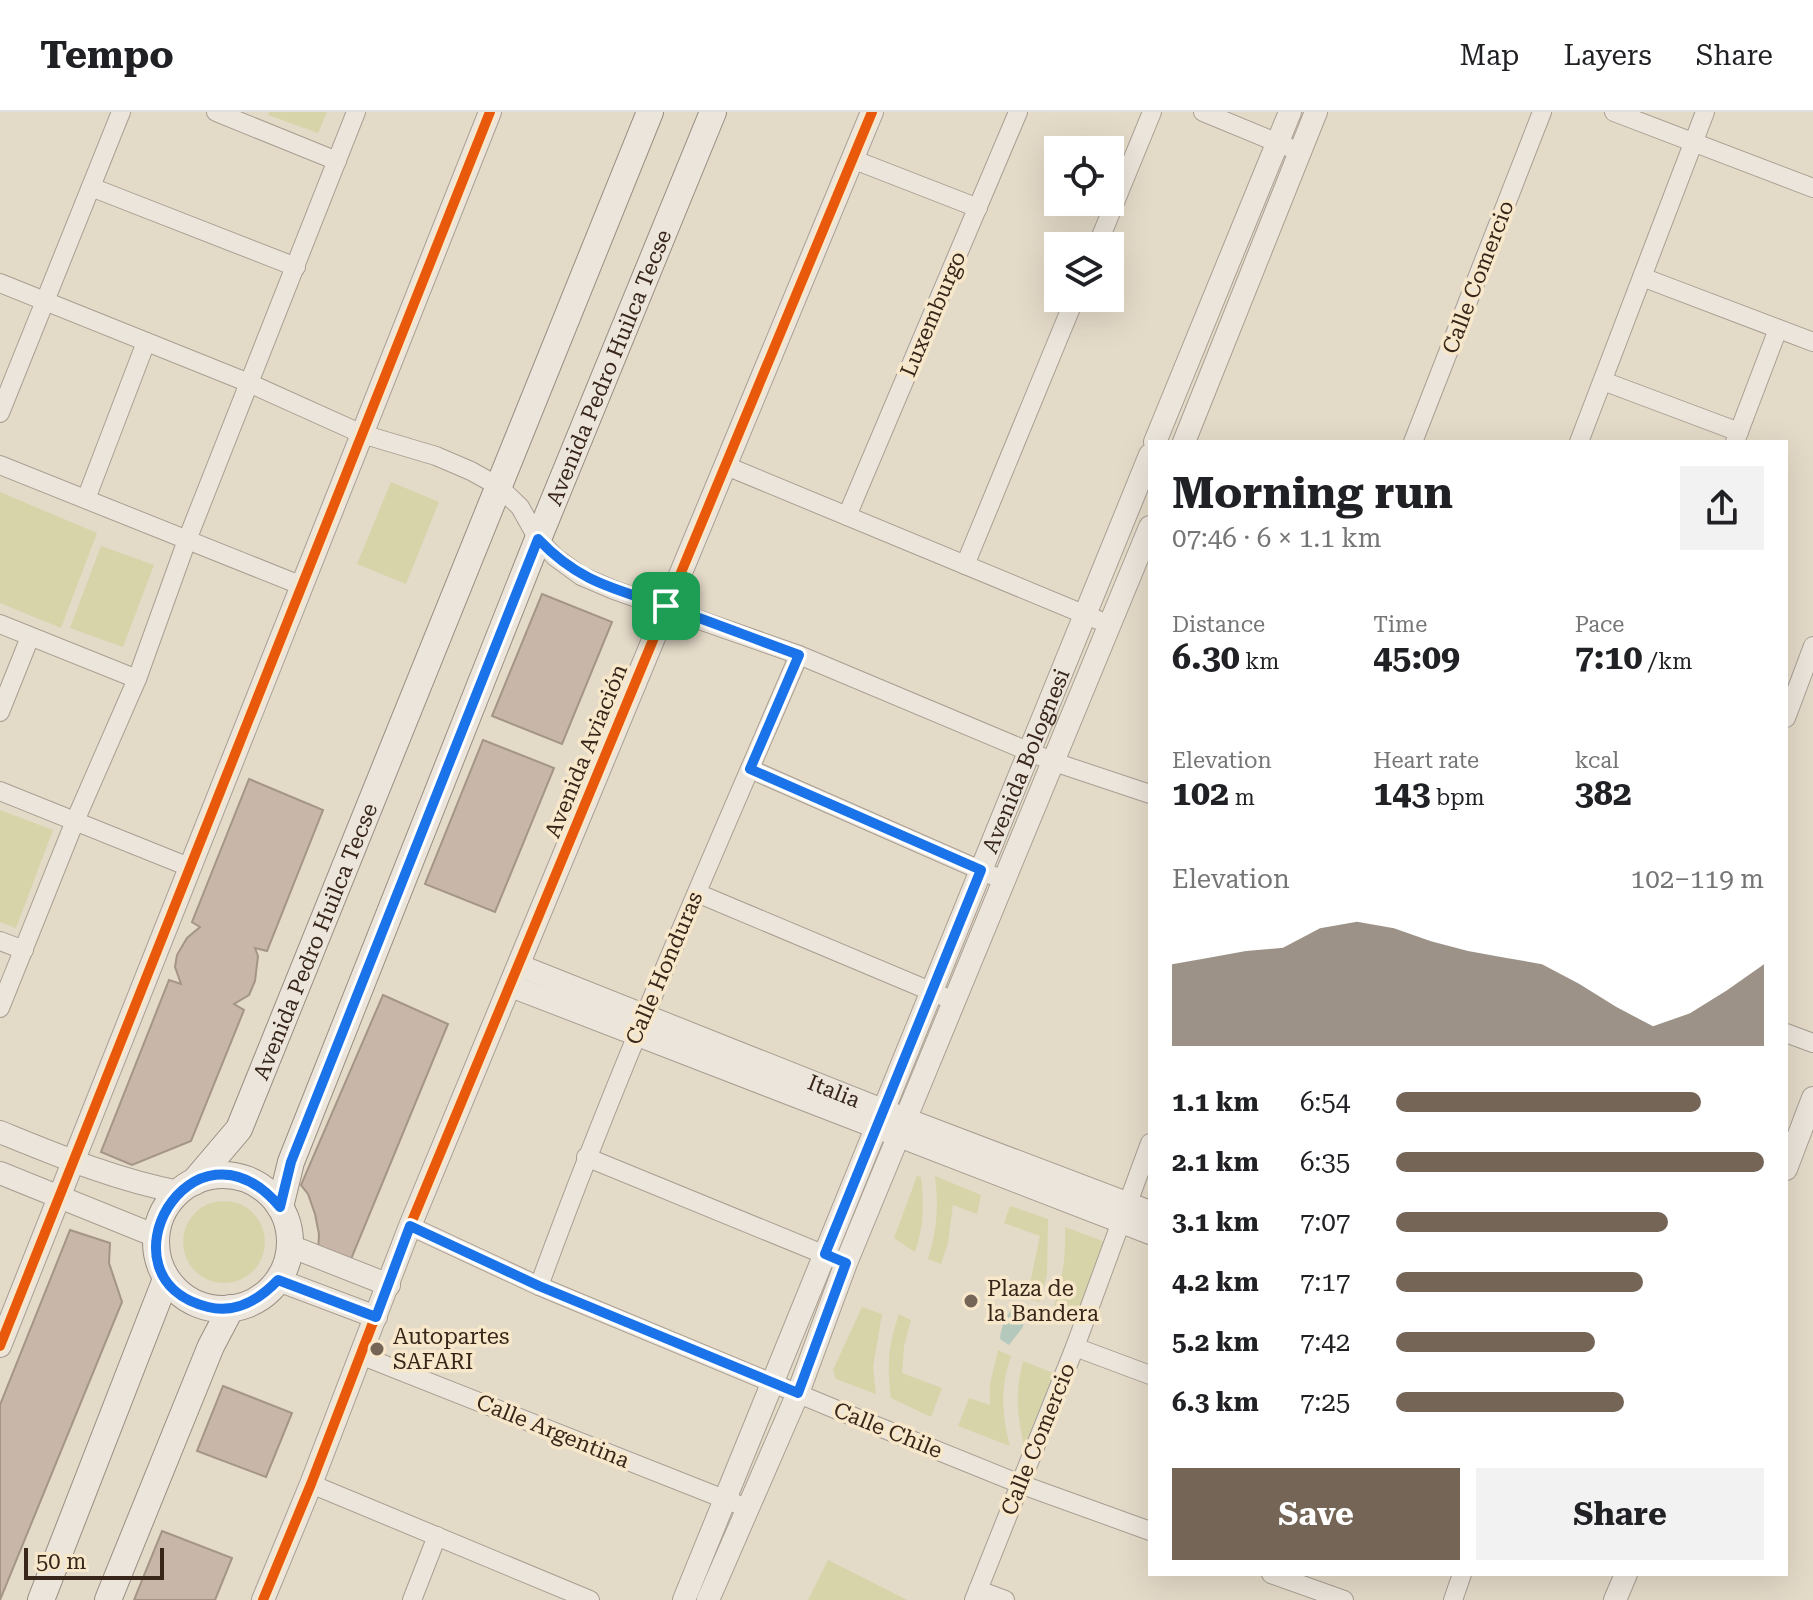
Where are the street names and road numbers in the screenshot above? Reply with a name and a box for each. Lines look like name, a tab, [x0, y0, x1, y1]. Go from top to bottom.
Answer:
street label: Calle Comercio	[1437, 197, 1519, 357]
street label: Avenida Pedro Huilca Tecse	[541, 226, 676, 509]
street label: Luxemburgo	[895, 248, 971, 380]
street label: Avenida Aviación	[540, 661, 632, 841]
street label: Avenida Bolognesi	[977, 665, 1074, 857]
street label: Avenida Pedro Huilca Tecse	[248, 799, 382, 1083]
street label: Calle Honduras	[620, 888, 708, 1048]
street label: Italia	[804, 1069, 864, 1112]
street label: Calle Comercio	[996, 1359, 1080, 1519]
street label: Calle Argentina	[473, 1389, 633, 1473]
street label: Calle Chile	[830, 1397, 946, 1463]

